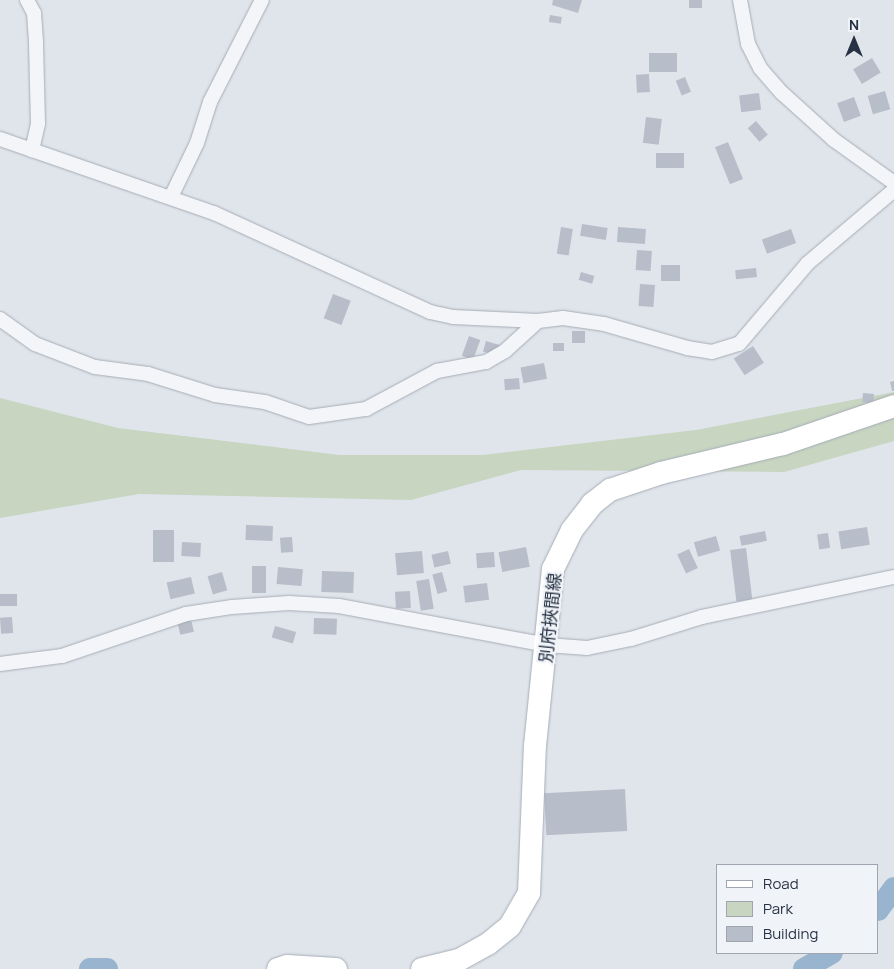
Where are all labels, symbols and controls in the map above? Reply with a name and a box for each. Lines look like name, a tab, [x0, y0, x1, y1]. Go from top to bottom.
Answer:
north arrow	[829, 15, 879, 65]
text: N	[849, 15, 859, 34]
street label: 別府挾間線	[535, 572, 565, 664]
legend	[716, 864, 879, 954]
text: Road	[763, 873, 799, 894]
text: Park	[763, 898, 793, 919]
text: Building	[763, 923, 818, 944]

